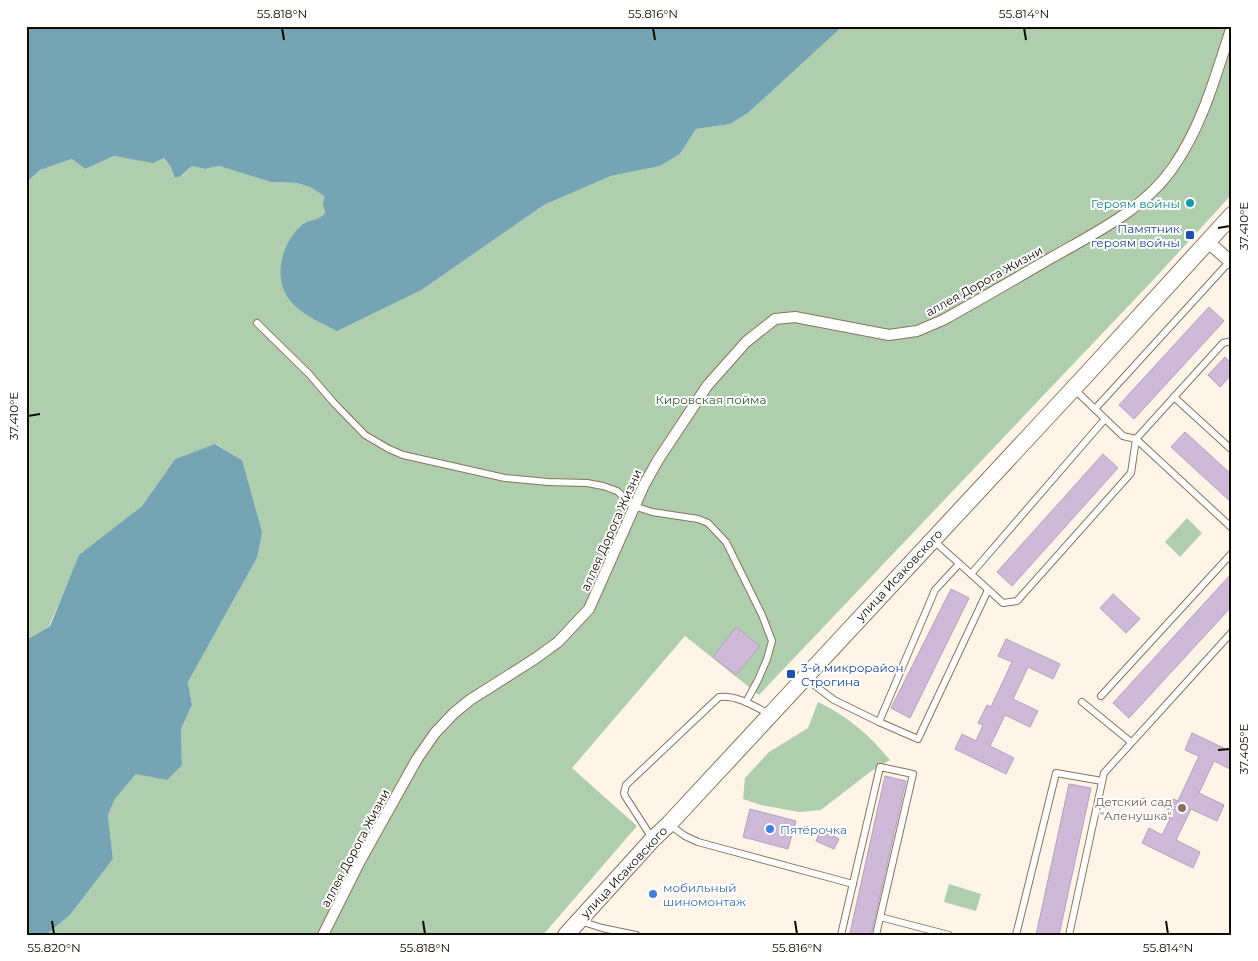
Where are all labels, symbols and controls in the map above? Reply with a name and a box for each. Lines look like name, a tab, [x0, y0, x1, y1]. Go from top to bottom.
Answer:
text: 55.818°N	[257, 6, 307, 21]
text: 55.816°N	[628, 6, 678, 21]
text: 55.814°N	[999, 6, 1049, 21]
place label: Героям войны	[1091, 196, 1180, 211]
marker: Героям войны	[1184, 197, 1196, 209]
text: 37.410°E	[1236, 202, 1251, 250]
place label: Памятник героям войны	[1091, 221, 1180, 250]
marker: Памятник героям войны	[1184, 229, 1196, 241]
street label: аллея Дорога Жизни	[923, 243, 1045, 319]
text: 37.410°E	[6, 392, 21, 440]
park label: Кировская пойма	[655, 392, 767, 407]
street label: аллея Дорога Жизни	[577, 467, 645, 593]
street label: улица Исаковского	[852, 526, 946, 625]
place label: 3-й микрорайон Строгина	[801, 660, 904, 689]
marker: 3-й микрорайон Строгина	[785, 668, 797, 680]
text: 37.405°E	[1236, 724, 1251, 775]
street label: аллея Дорога Жизни	[317, 786, 393, 910]
place label: Детский сад "Аленушка"	[1095, 794, 1172, 823]
marker: Детский сад "Аленушка"	[1176, 802, 1188, 814]
place label: Пятёрочка	[780, 822, 847, 837]
street label: улица Исаковского	[577, 823, 671, 922]
marker: Пятёрочка	[764, 823, 776, 835]
place label: мобильный шиномонтаж	[663, 880, 746, 909]
marker: мобильный шиномонтаж	[647, 888, 659, 900]
text: 55.820°N	[27, 940, 81, 955]
text: 55.818°N	[400, 940, 450, 955]
text: 55.816°N	[772, 940, 822, 955]
text: 55.814°N	[1143, 940, 1193, 955]

